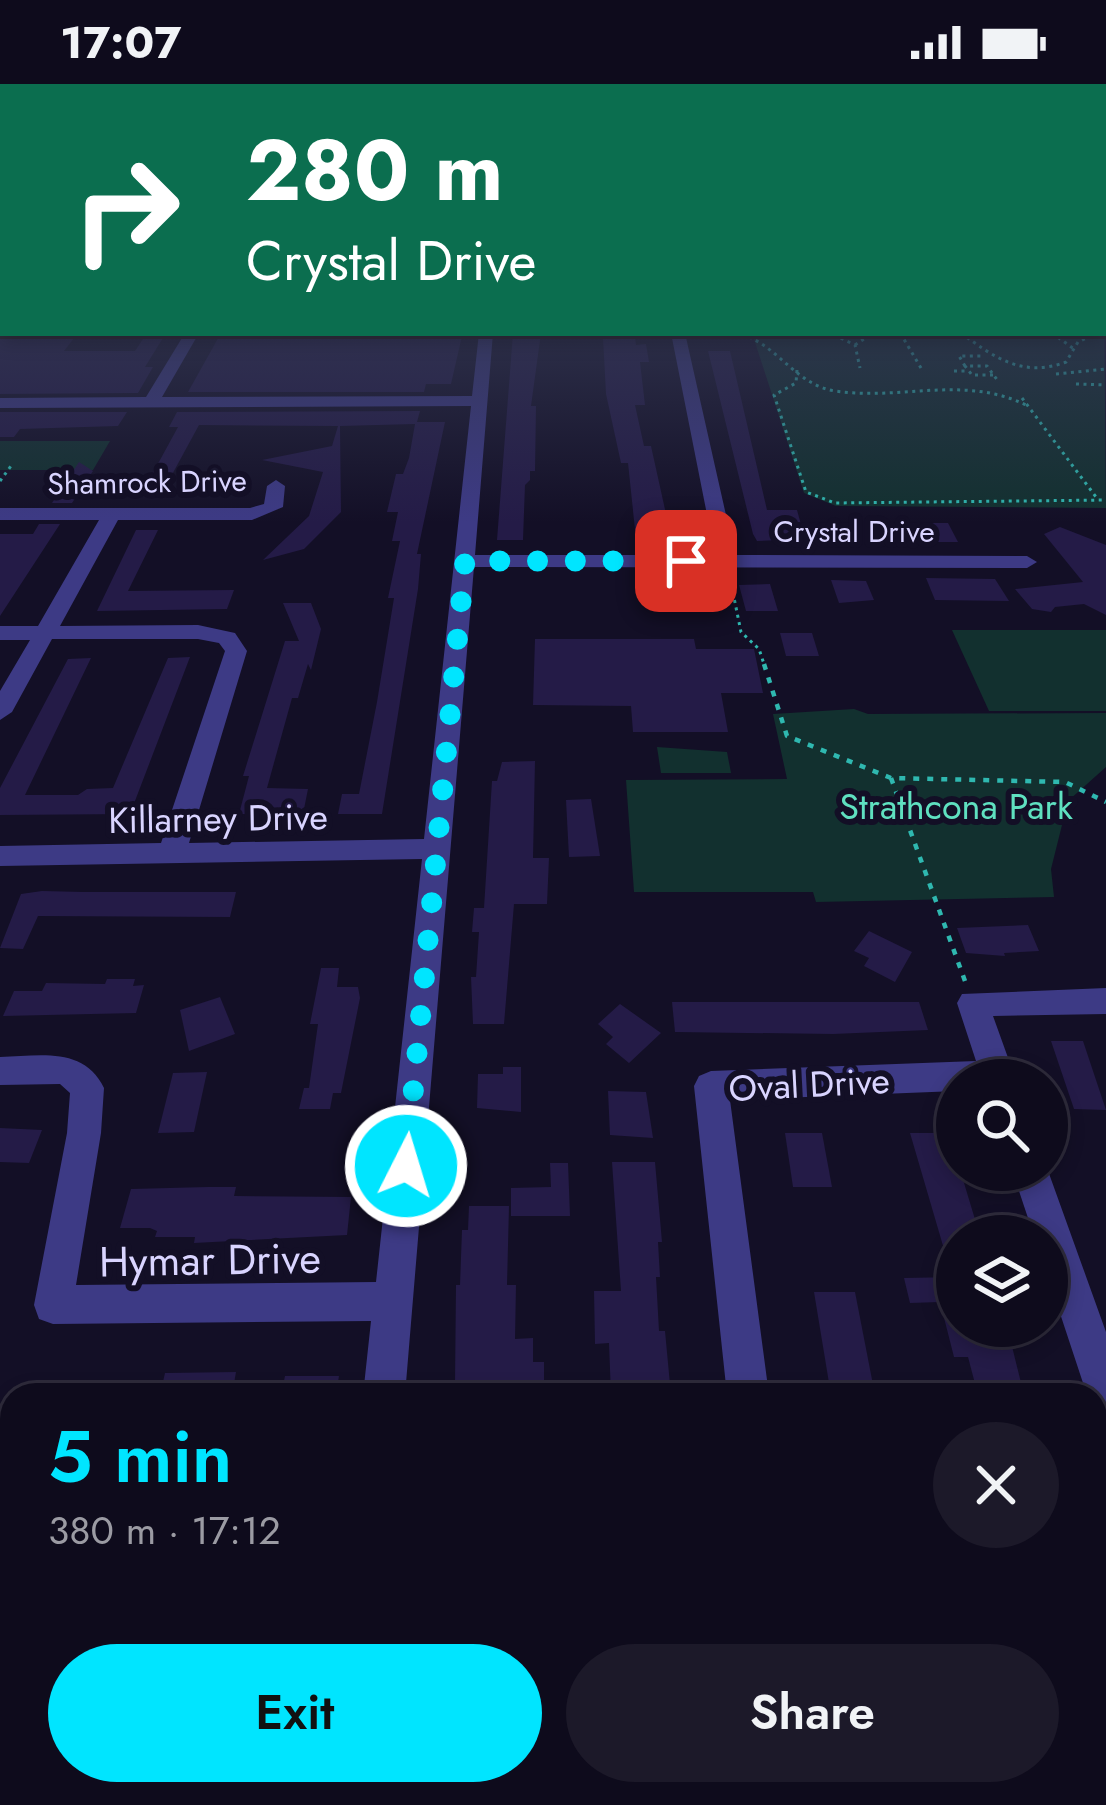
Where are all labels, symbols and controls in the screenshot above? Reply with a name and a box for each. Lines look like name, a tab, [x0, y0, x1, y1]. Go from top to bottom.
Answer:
text: 17:07	[60, 10, 181, 75]
text: 280 m	[246, 110, 503, 232]
icon: right	[48, 132, 204, 288]
text: Crystal Drive	[246, 222, 536, 300]
street label: Shamrock Drive	[47, 459, 247, 505]
pin	[635, 510, 737, 612]
street label: Crystal Drive	[773, 510, 935, 553]
icon: arrive	[653, 528, 719, 594]
park label: Strathcona Park	[839, 780, 1073, 832]
street label: Killarney Drive	[108, 790, 328, 846]
street label: Oval Drive	[727, 1054, 891, 1114]
map controls	[936, 1059, 1068, 1347]
button: search	[936, 1059, 1068, 1191]
position arrow	[343, 1103, 469, 1229]
button: layers	[936, 1215, 1068, 1347]
street label: Hymar Drive	[99, 1228, 321, 1292]
text: 5 min	[48, 1405, 232, 1509]
button: close	[933, 1422, 1059, 1548]
text: 380 m · 17:12	[48, 1502, 281, 1559]
button: Exit	[48, 1644, 542, 1782]
button: Share	[566, 1644, 1059, 1782]

